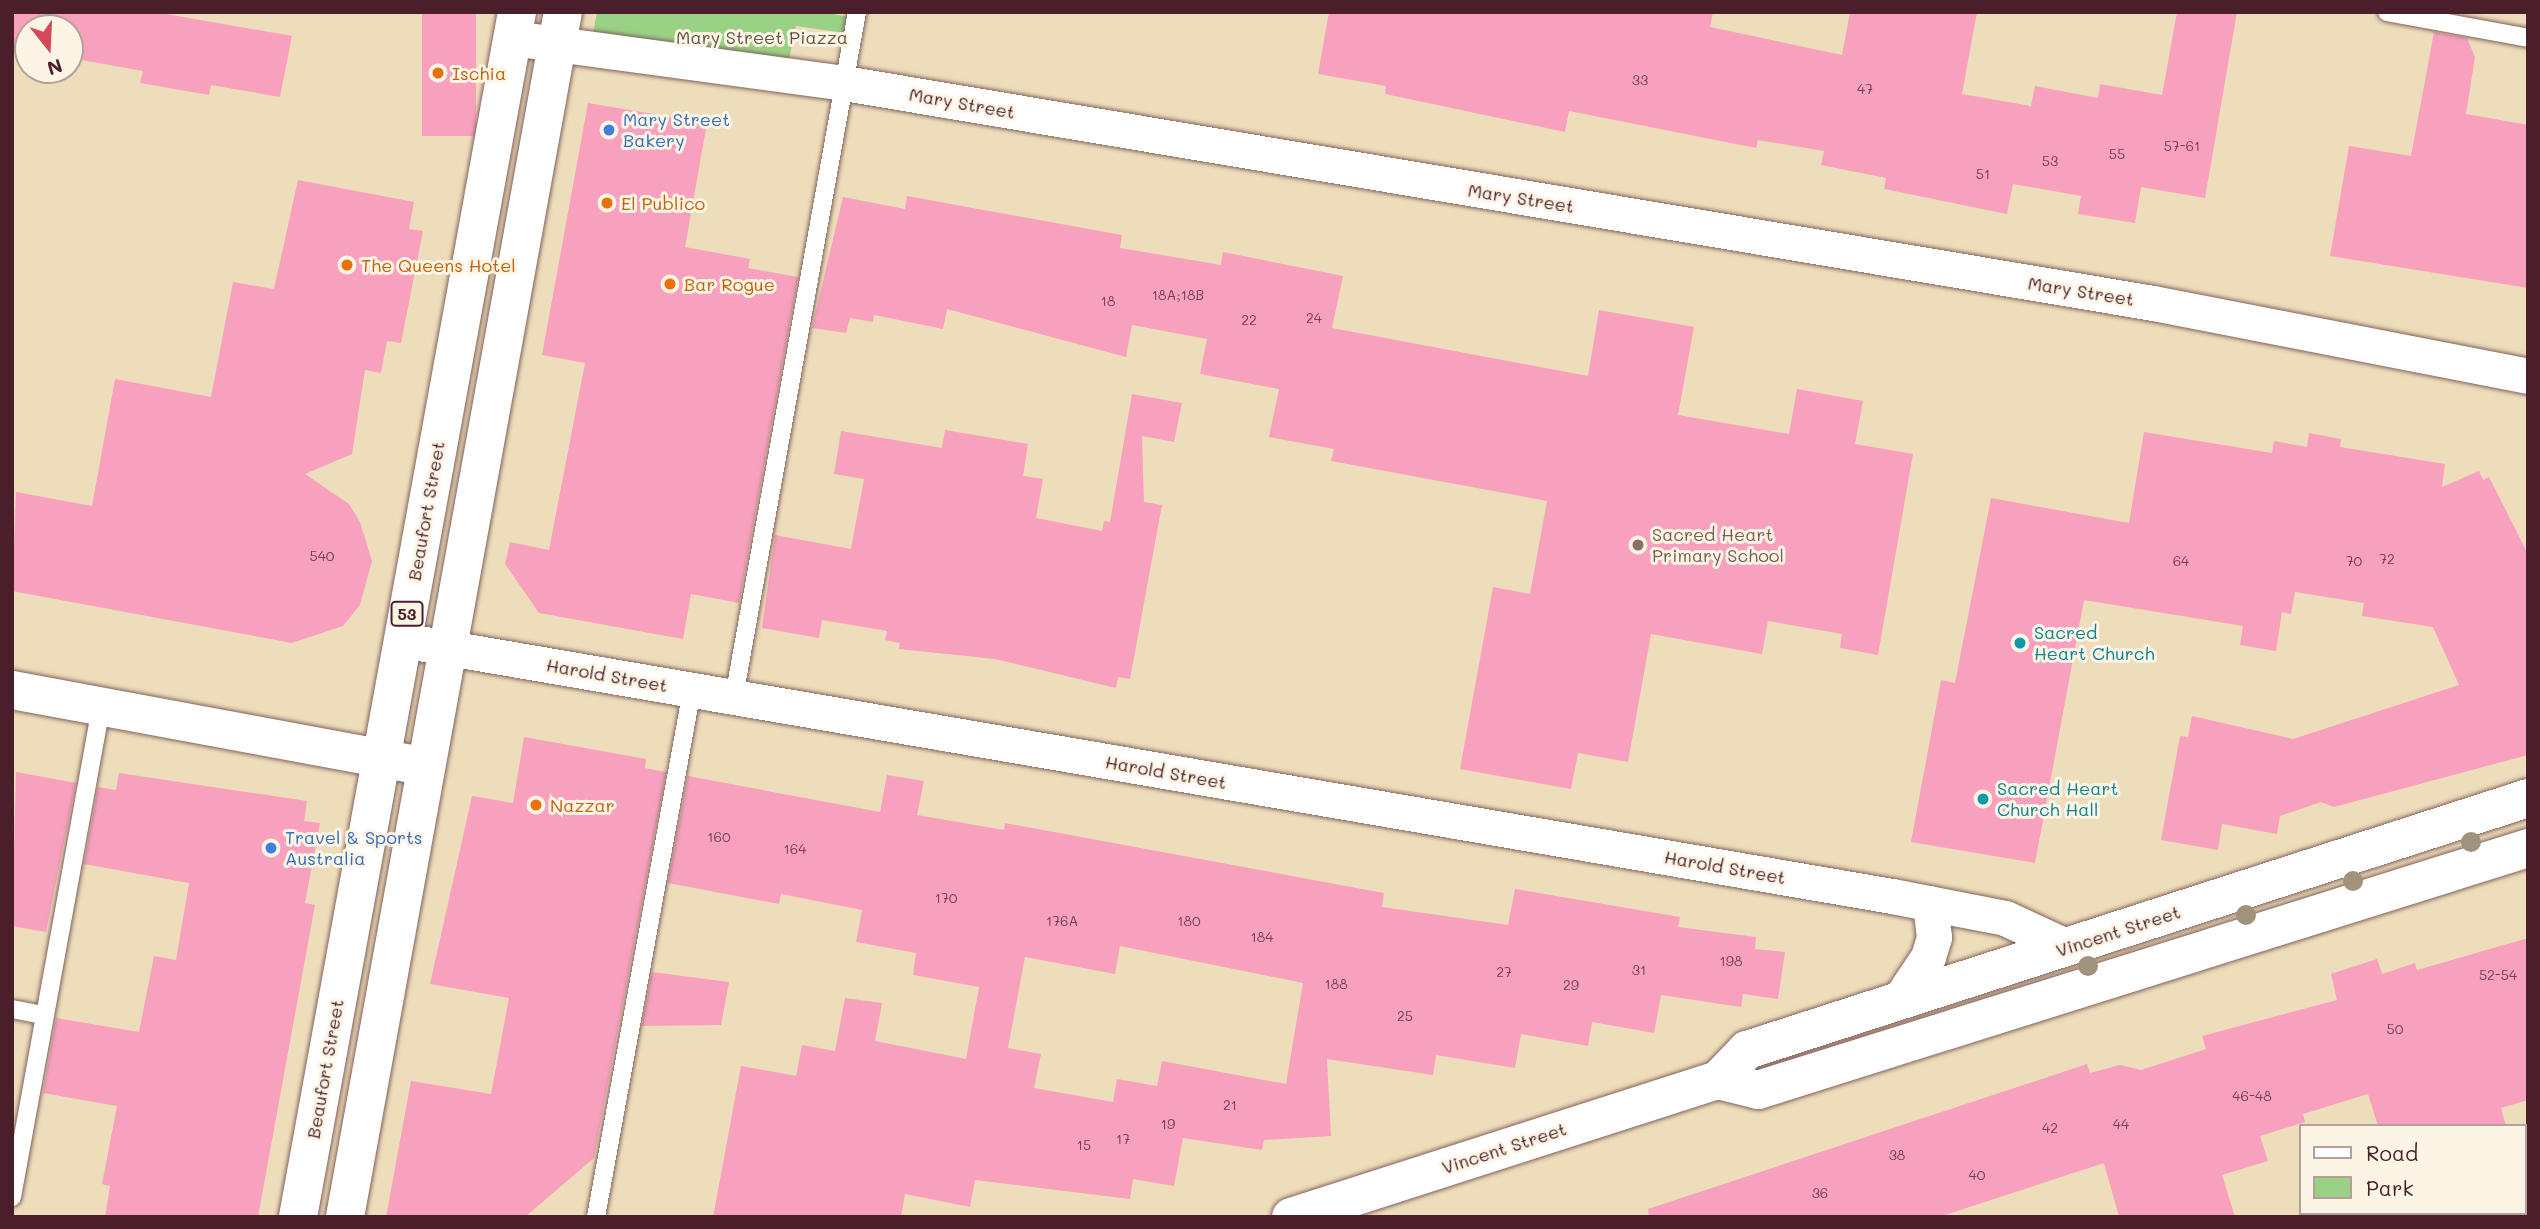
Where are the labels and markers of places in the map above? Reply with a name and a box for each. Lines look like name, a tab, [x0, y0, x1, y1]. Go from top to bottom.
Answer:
place label: Ischia	[452, 62, 506, 84]
marker: Ischia	[430, 65, 446, 81]
place label: Mary Street Bakery	[623, 109, 730, 152]
marker: Mary Street Bakery	[601, 122, 617, 138]
place label: El Publico	[621, 192, 705, 214]
marker: El Publico	[599, 195, 615, 211]
place label: The Queens Hotel	[361, 254, 516, 276]
marker: The Queens Hotel	[339, 257, 355, 273]
place label: Bar Rogue	[684, 273, 775, 295]
marker: Bar Rogue	[662, 276, 678, 292]
place label: Sacred Heart Primary School	[1652, 524, 1784, 566]
marker: Sacred Heart Primary School	[1630, 537, 1646, 553]
place label: Sacred Heart Church	[2034, 622, 2155, 664]
marker: Sacred Heart Church	[2012, 635, 2028, 651]
place label: Sacred Heart Church Hall	[1997, 778, 2118, 820]
marker: Sacred Heart Church Hall	[1975, 791, 1991, 807]
place label: Nazzar	[550, 794, 615, 816]
marker: Nazzar	[528, 797, 544, 813]
place label: Travel & Sports Australia	[285, 827, 423, 870]
marker: Travel & Sports Australia	[263, 840, 279, 856]

